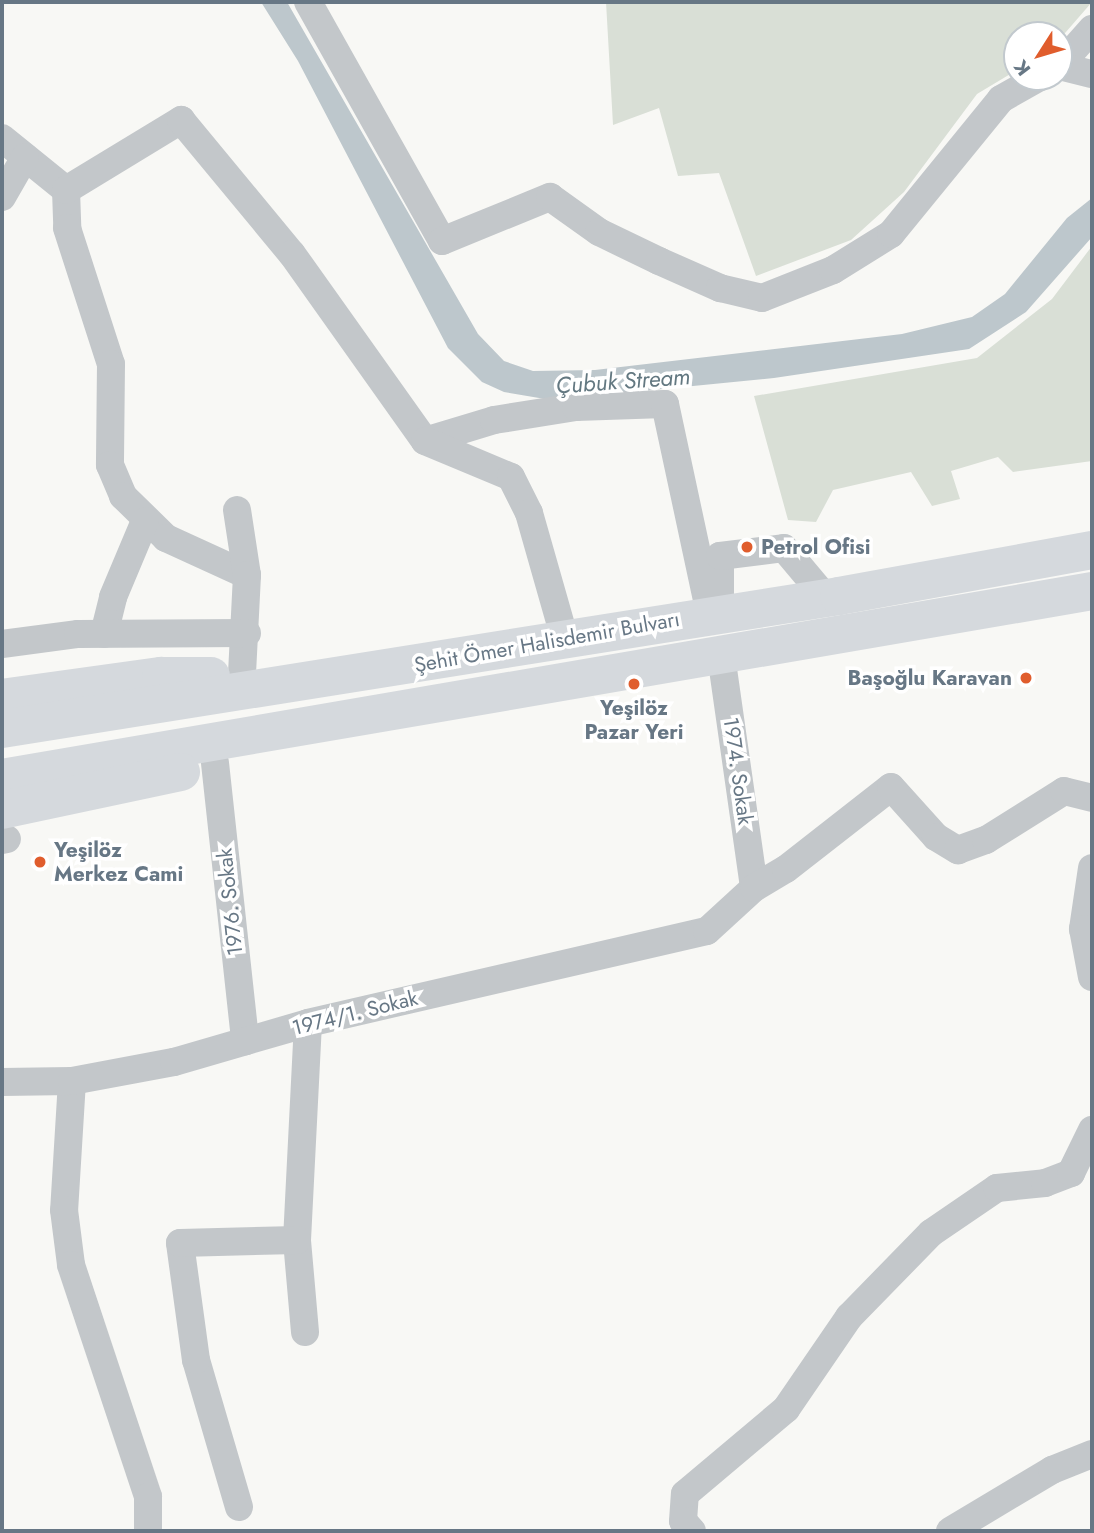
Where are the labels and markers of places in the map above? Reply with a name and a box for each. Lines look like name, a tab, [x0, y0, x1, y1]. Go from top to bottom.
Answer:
place label: Petrol Ofisi	[761, 534, 870, 560]
marker: Petrol Ofisi	[739, 539, 755, 555]
place label: Başoğlu Karavan	[848, 665, 1012, 691]
marker: Başoğlu Karavan	[1018, 670, 1034, 686]
marker: Yeşilöz Pazar Yeri	[626, 676, 642, 692]
place label: Yeşilöz Pazar Yeri	[584, 695, 684, 745]
place label: Yeşilöz Merkez Cami	[54, 837, 183, 887]
marker: Yeşilöz Merkez Cami	[32, 854, 48, 870]

